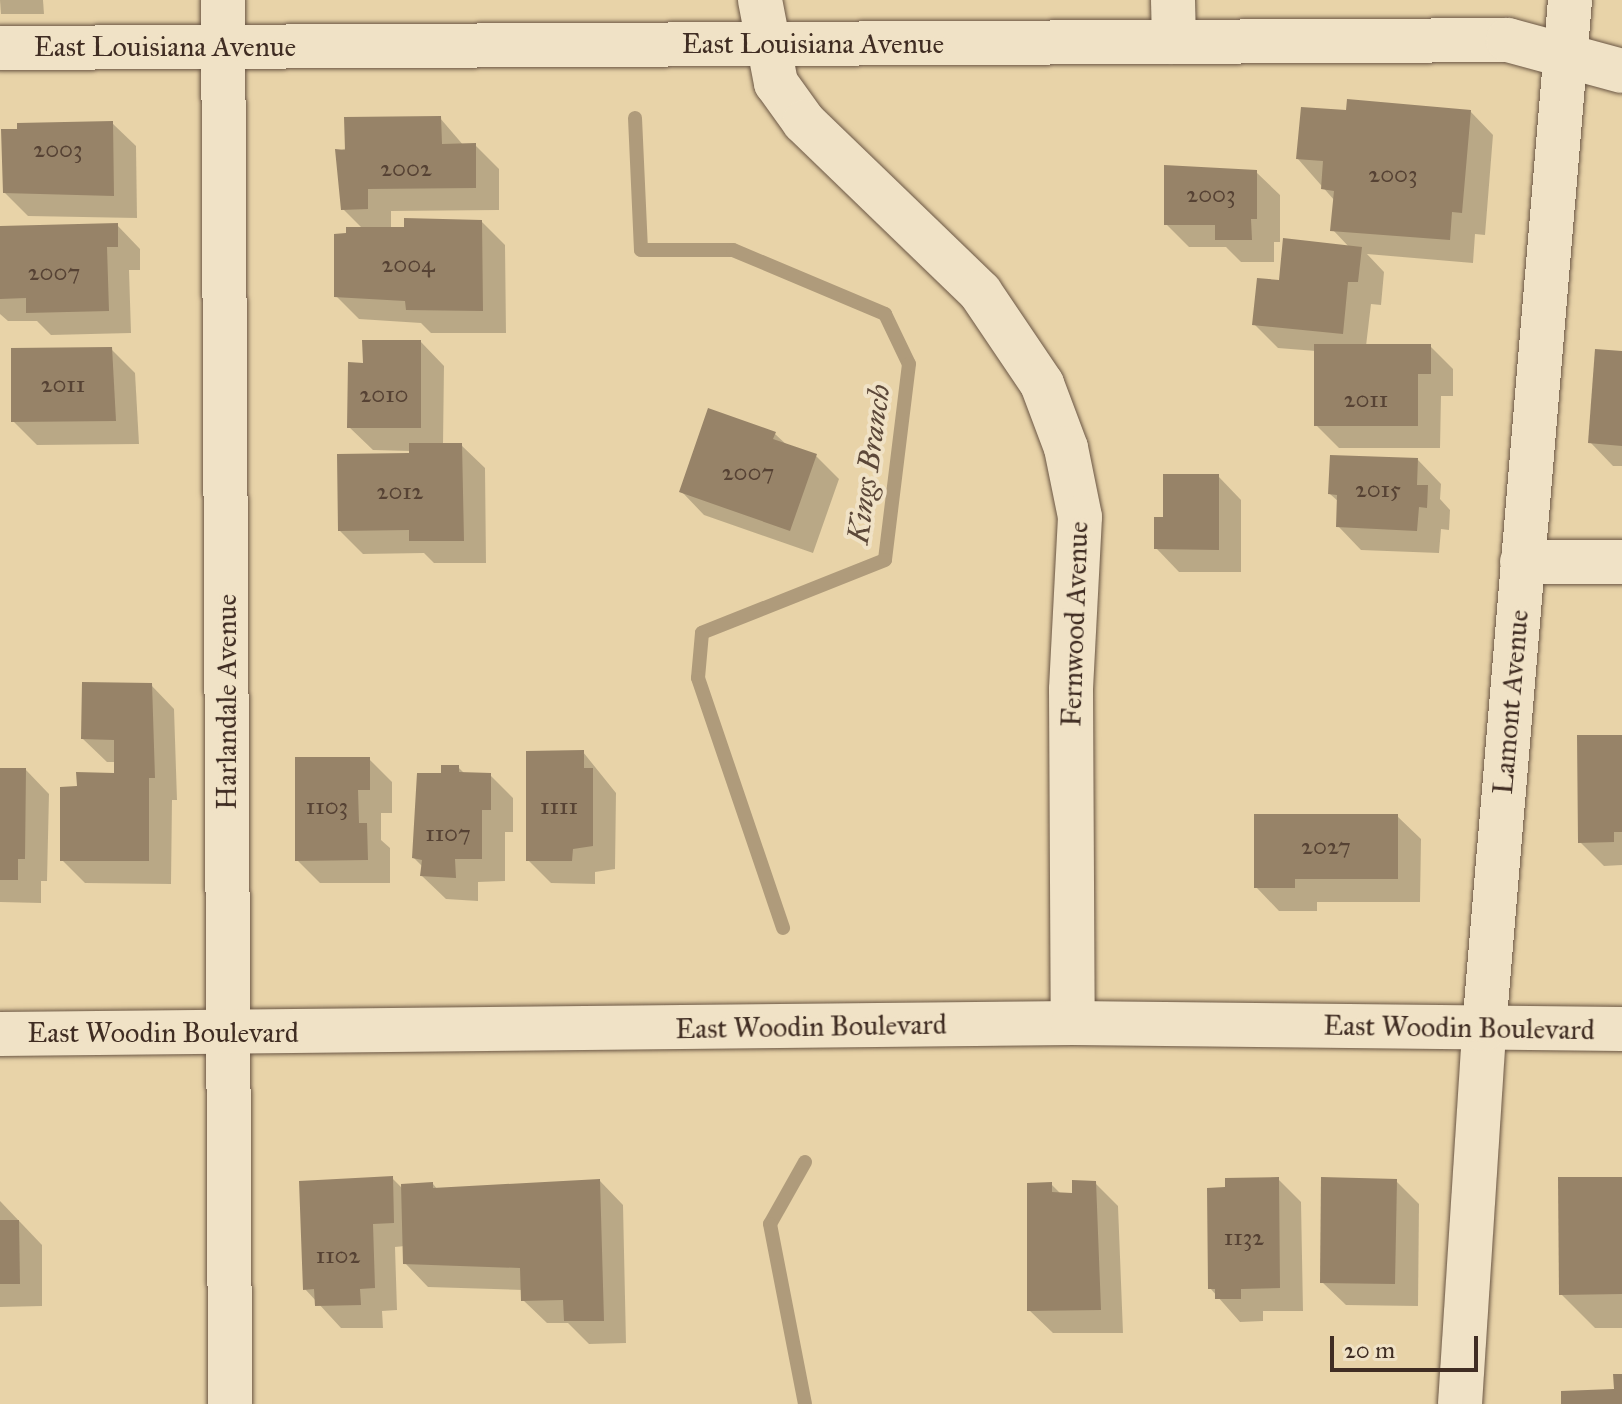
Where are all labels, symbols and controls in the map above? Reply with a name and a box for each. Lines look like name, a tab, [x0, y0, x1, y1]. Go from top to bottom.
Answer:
street label: East Louisiana Avenue	[682, 27, 944, 61]
street label: East Louisiana Avenue	[34, 30, 296, 64]
house number: 2003	[33, 136, 83, 164]
house number: 2002	[380, 155, 432, 183]
house number: 2003	[1368, 161, 1418, 189]
house number: 2003	[1186, 181, 1236, 209]
house number: 2004	[381, 251, 435, 279]
house number: 2007	[28, 259, 80, 287]
house number: 2011	[41, 371, 85, 399]
house number: 2010	[360, 381, 408, 409]
water label: Kings Branch	[840, 382, 898, 546]
house number: 2011	[1344, 386, 1388, 414]
house number: 2007	[722, 459, 774, 487]
house number: 2015	[1355, 476, 1401, 504]
house number: 2012	[377, 478, 423, 506]
street label: Fernwood Avenue	[1055, 521, 1095, 727]
street label: Harlandale Avenue	[210, 594, 244, 810]
street label: Lamont Avenue	[1486, 608, 1536, 796]
house number: 1103	[306, 793, 348, 821]
house number: 1111	[540, 793, 578, 821]
house number: 1107	[425, 820, 471, 848]
house number: 2027	[1301, 833, 1351, 861]
street label: East Woodin Boulevard	[675, 1008, 947, 1046]
street label: East Woodin Boulevard	[1323, 1009, 1595, 1047]
street label: East Woodin Boulevard	[27, 1016, 299, 1050]
house number: 1132	[1224, 1224, 1264, 1252]
house number: 1102	[316, 1242, 360, 1270]
scale bar	[1334, 1320, 1482, 1370]
text: 20 m	[1344, 1335, 1395, 1365]

